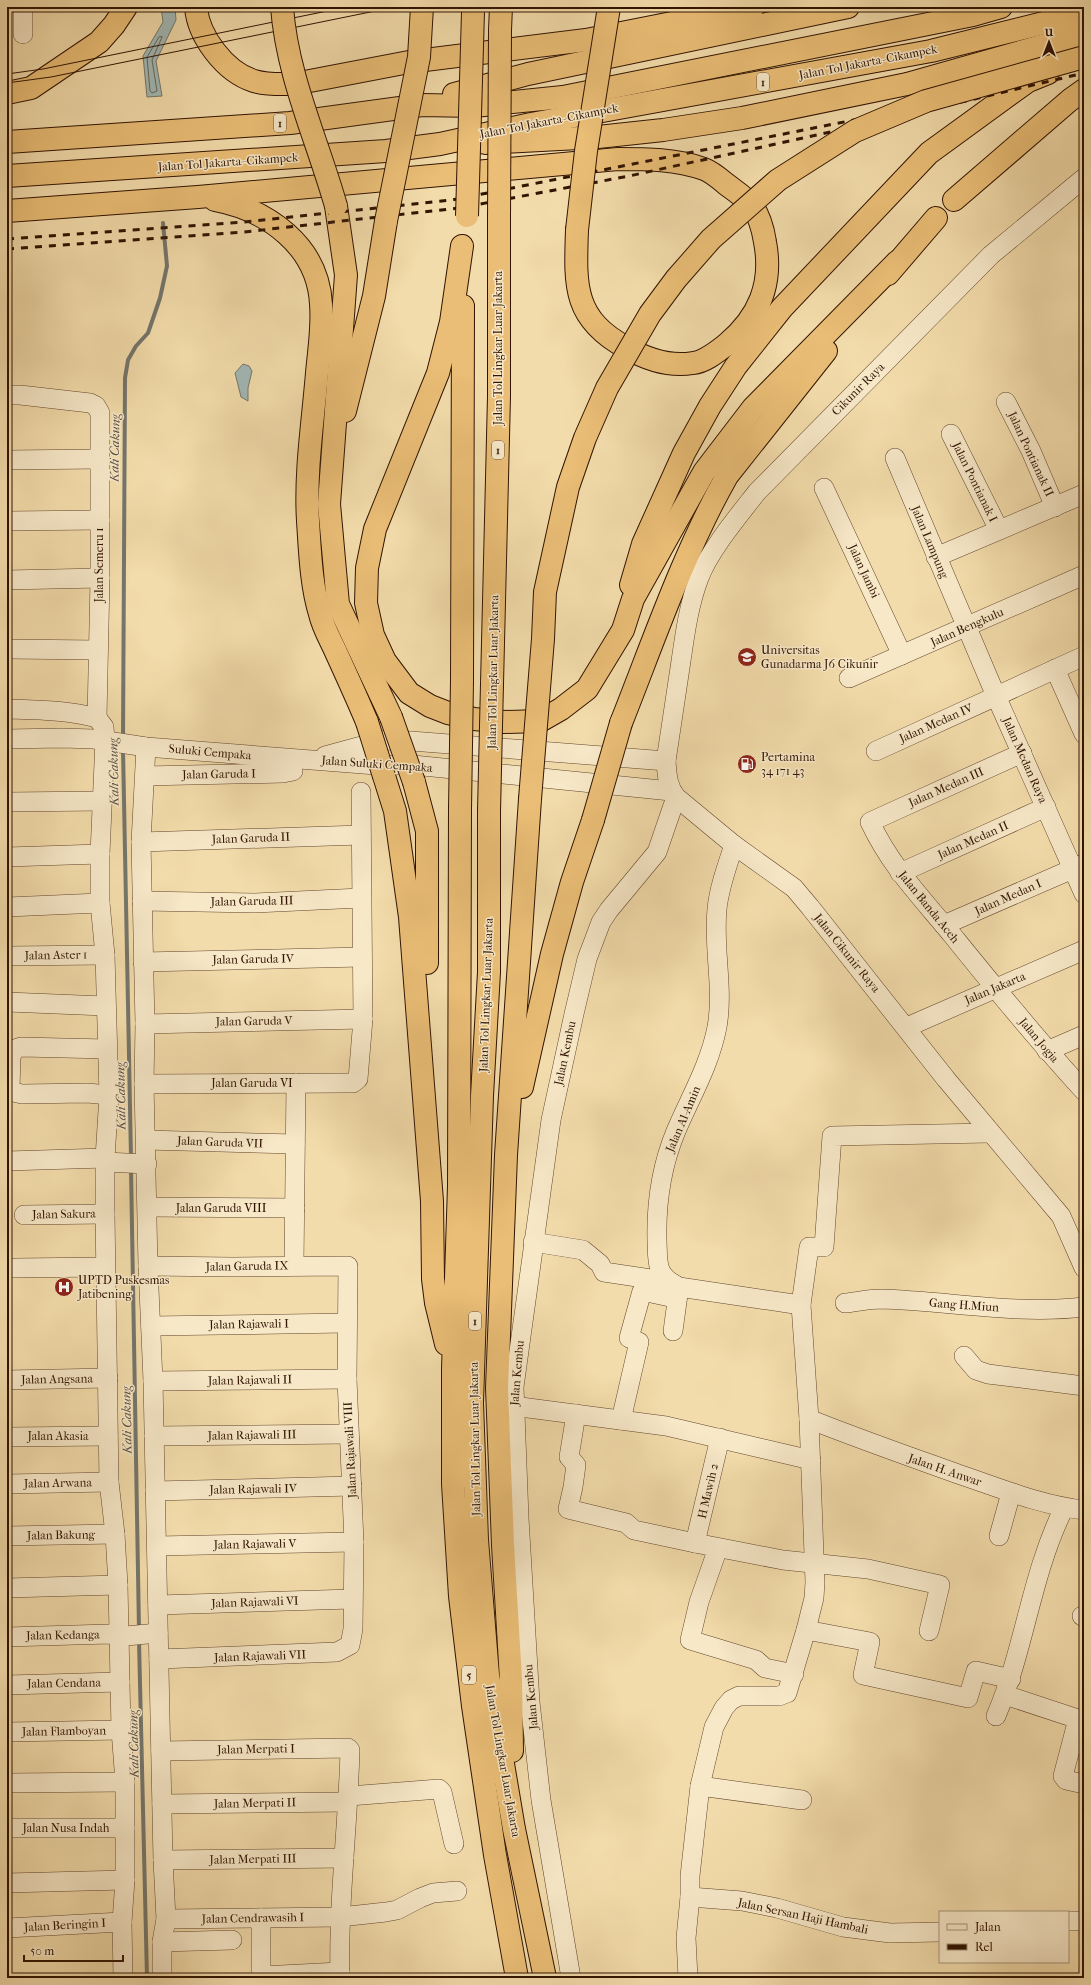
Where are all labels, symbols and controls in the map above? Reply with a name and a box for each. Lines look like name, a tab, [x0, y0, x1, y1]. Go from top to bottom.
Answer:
north arrow	[1029, 22, 1069, 62]
text: U	[1044, 26, 1054, 39]
street label: Jalan Tol Jakarta–Cikampek	[797, 42, 939, 82]
road number: 1	[757, 73, 769, 91]
street label: Jalan Tol Jakarta–Cikampek	[478, 101, 620, 141]
road number: 1	[274, 114, 286, 132]
street label: Jalan Tol Jakarta–Cikampek	[156, 150, 299, 174]
street label: Jalan Tol Lingkar Luar Jakarta	[491, 270, 505, 426]
street label: Cikunir Raya	[829, 359, 888, 418]
street label: Jalan Pontianak II	[1005, 408, 1057, 499]
water label: Kali Cakung	[106, 413, 123, 483]
street label: Jalan Pontianak I	[949, 439, 1001, 525]
road number: 1	[492, 441, 504, 459]
street label: Jalan Lampung	[908, 503, 952, 581]
street label: Jalan Semeru 1	[92, 528, 106, 604]
street label: Jalan Jambi	[845, 541, 883, 601]
street label: Jalan Tol Lingkar Luar Jakarta	[485, 594, 501, 750]
street label: Jalan Bengkulu	[927, 605, 1006, 650]
place label: Universitas Gunadarma J6 Cikunir	[761, 643, 879, 671]
school or university icon: Universitas Gunadarma J6 Cikunir	[736, 646, 758, 668]
street label: Jalan Medan IV	[896, 700, 976, 746]
street label: Jalan Medan Raya	[999, 714, 1050, 806]
water label: Kali Cakung	[105, 737, 122, 807]
street label: Suluki Cempaka	[168, 741, 252, 763]
place label: Pertamina 34 171 43	[761, 750, 815, 778]
street label: Jalan Suluki Cempaka	[320, 753, 433, 775]
fuel station icon: Pertamina 34 171 43	[736, 753, 758, 775]
street label: Jalan Medan III	[905, 764, 986, 810]
street label: Jalan Garuda I	[181, 766, 256, 782]
street label: Jalan Medan II	[935, 818, 1011, 862]
street label: Jalan Garuda II	[211, 830, 291, 846]
street label: Jalan Banda Aceh	[895, 867, 963, 946]
street label: Jalan Medan I	[972, 876, 1044, 918]
street label: Jalan Garuda III	[209, 893, 294, 909]
street label: Jalan Cikunir Raya	[810, 910, 883, 995]
street label: Jalan Tol Lingkar Luar Jakarta	[476, 917, 496, 1073]
street label: Jalan Aster 1	[24, 947, 87, 963]
street label: Jalan Garuda IV	[211, 951, 295, 967]
street label: Jalan Jakarta	[962, 969, 1028, 1007]
street label: Jalan Garuda V	[215, 1013, 294, 1029]
street label: Jalan Jogja	[1016, 1014, 1062, 1065]
street label: Jalan Kembu	[551, 1019, 579, 1088]
water label: Kali Cakung	[112, 1061, 129, 1131]
street label: Jalan Garuda VI	[210, 1076, 293, 1090]
street label: Jalan Al-Amin	[662, 1084, 703, 1155]
street label: Jalan Garuda VII	[176, 1133, 264, 1151]
street label: Jalan Garuda VIII	[175, 1201, 267, 1215]
street label: Jalan Sakura	[31, 1206, 96, 1222]
street label: Jalan Garuda IX	[204, 1258, 289, 1274]
place label: UPTD Puskesmas Jatibening	[77, 1273, 170, 1301]
hospital icon: UPTD Puskesmas Jatibening	[53, 1276, 75, 1298]
street label: Gang H.Miun	[929, 1296, 999, 1314]
road number: 1	[469, 1312, 481, 1330]
street label: Jalan Rajawali I	[208, 1316, 289, 1332]
street label: Jalan Kembu	[507, 1340, 527, 1407]
street label: Jalan Tol Lingkar Luar Jakarta	[467, 1361, 483, 1517]
street label: Jalan Angsana	[20, 1371, 93, 1387]
street label: Jalan Rajawali II	[207, 1372, 293, 1388]
water label: Kali Cakung	[118, 1385, 135, 1455]
street label: Jalan Rajawali VIII	[340, 1401, 360, 1500]
street label: Jalan Rajawali III	[206, 1427, 297, 1443]
street label: Jalan Akasia	[26, 1429, 89, 1443]
street label: Jalan H. Anwar	[906, 1451, 984, 1489]
street label: H Mawih 2	[695, 1462, 721, 1520]
street label: Jalan Arwana	[23, 1475, 93, 1491]
street label: Jalan Rajawali IV	[208, 1481, 298, 1497]
street label: Jalan Bakung	[26, 1527, 96, 1543]
street label: Jalan Rajawali V	[213, 1536, 298, 1552]
street label: Jalan Rajawali VI	[210, 1593, 299, 1611]
street label: Jalan Kedanga	[25, 1627, 100, 1643]
street label: Jalan Rajawali VII	[213, 1647, 307, 1665]
street label: Jalan Kembu	[521, 1664, 541, 1731]
road number: 5	[462, 1666, 476, 1684]
street label: Jalan Cendana	[26, 1675, 101, 1691]
street label: Jalan Tol Lingkar Luar Jakarta	[483, 1683, 523, 1839]
water label: Kali Cakung	[125, 1709, 142, 1779]
street label: Jalan Flamboyan	[21, 1723, 106, 1739]
street label: Jalan Merpati I	[216, 1741, 295, 1757]
street label: Jalan Merpati II	[213, 1795, 297, 1811]
street label: Jalan Nusa Indah	[22, 1821, 110, 1835]
street label: Jalan Merpati III	[208, 1851, 297, 1867]
street label: Jalan Sersan Haji Hambali	[736, 1895, 870, 1937]
street label: Jalan Cendrawasih I	[201, 1910, 305, 1926]
legend	[939, 1911, 1069, 1963]
street label: Jalan Beringin I	[23, 1916, 107, 1934]
text: Jalan	[974, 1920, 1001, 1934]
scale bar	[24, 1937, 123, 1963]
text: Rel	[975, 1940, 993, 1954]
text: 50 m	[30, 1944, 54, 1958]

